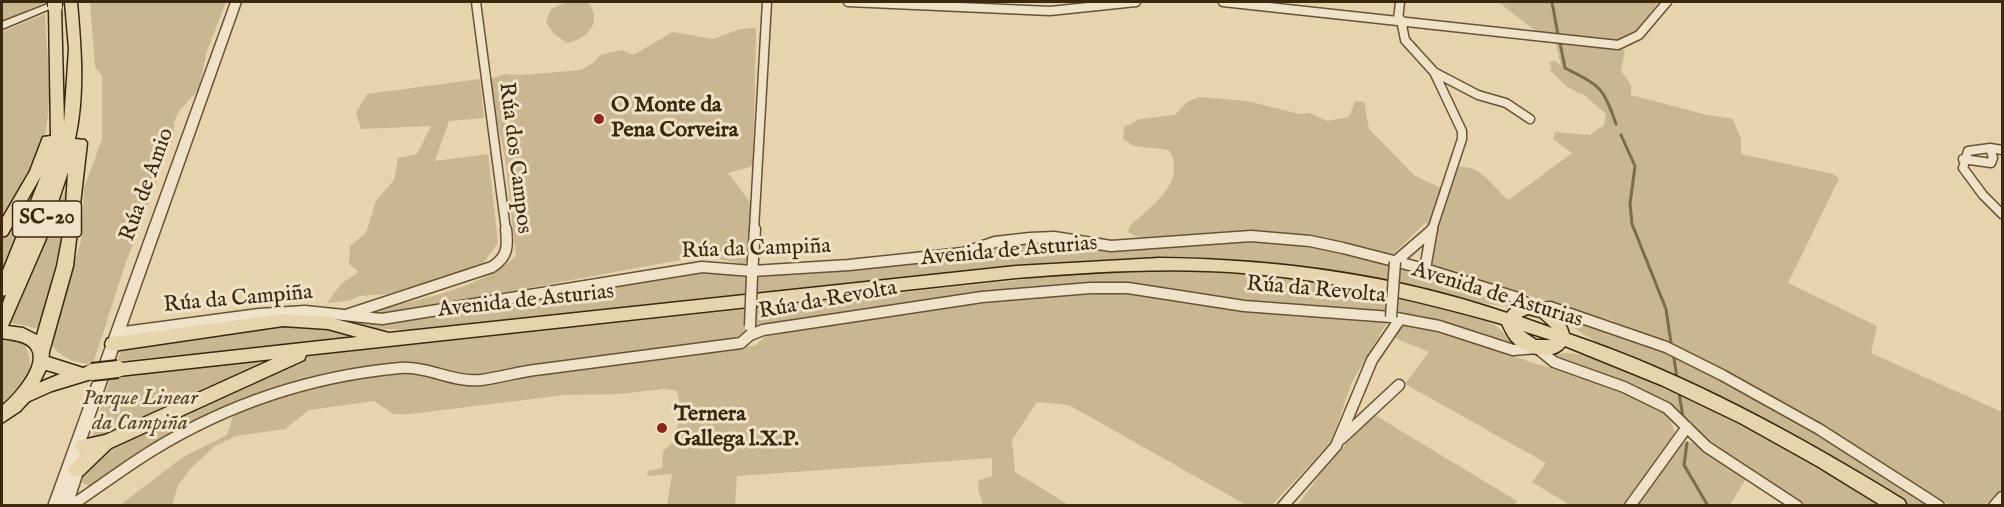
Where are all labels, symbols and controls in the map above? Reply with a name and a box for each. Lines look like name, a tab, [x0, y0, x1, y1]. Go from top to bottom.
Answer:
street label: Rúa dos Campos	[492, 81, 536, 235]
place label: O Monte da Pena Corveira	[611, 93, 738, 144]
marker: O Monte da Pena Corveira	[592, 112, 606, 126]
street label: Rúa de Amio	[115, 125, 181, 245]
road number: SC-20	[12, 201, 82, 237]
street label: Avenida de Asturias	[920, 231, 1098, 273]
street label: Rúa da Campiña	[681, 234, 831, 266]
street label: Avenida de Asturias	[1408, 257, 1586, 335]
street label: Rúa da Revolta	[1245, 272, 1387, 310]
street label: Rúa da Revolta	[757, 276, 899, 326]
street label: Rúa da Campiña	[162, 280, 314, 320]
street label: Avenida de Asturias	[437, 280, 615, 324]
park label: Parque Linear da Campiña	[82, 386, 198, 438]
place label: Ternera Gallega l.X.P.	[674, 402, 799, 454]
marker: Ternera Gallega l.X.P.	[655, 421, 669, 435]

